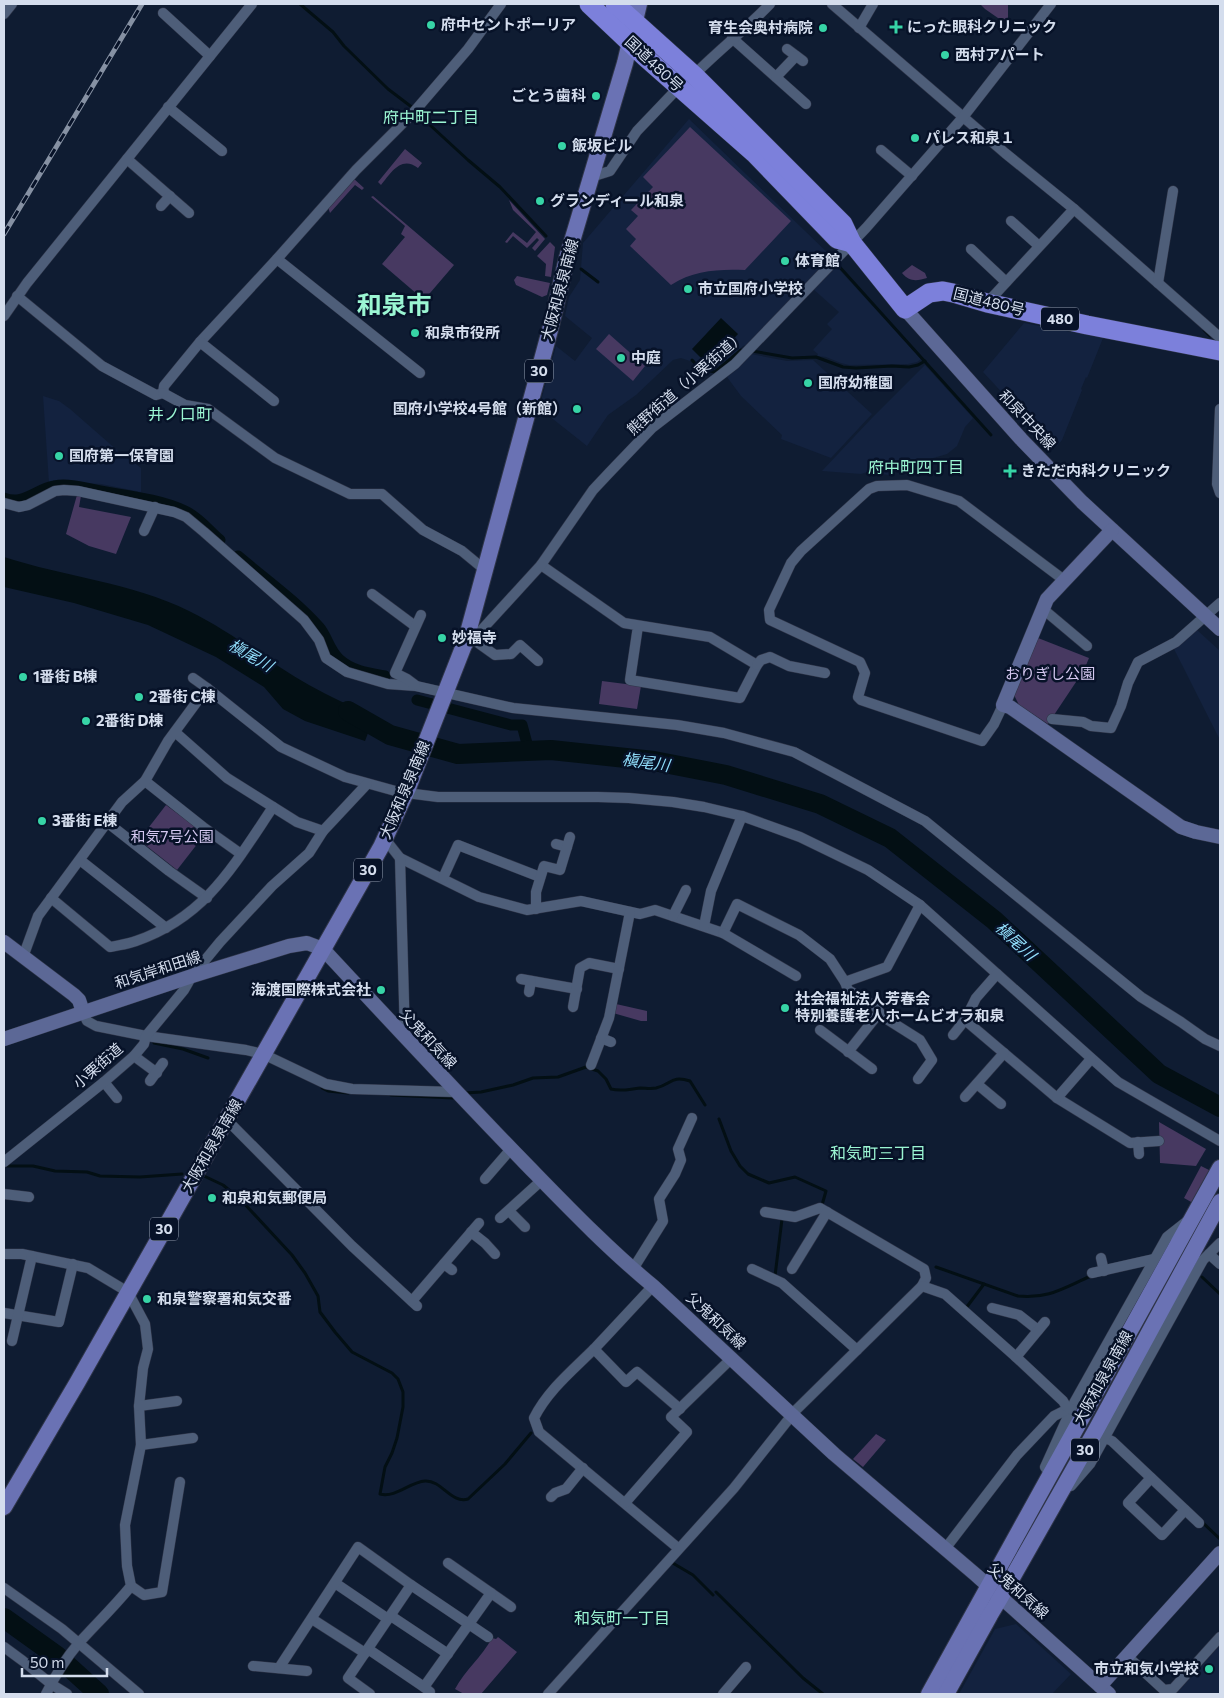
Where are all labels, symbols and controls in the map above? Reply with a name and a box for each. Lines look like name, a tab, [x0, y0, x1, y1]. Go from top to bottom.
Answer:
place label: 府中セントポーリア	[441, 15, 576, 33]
place label: にった眼科クリニック	[907, 17, 1057, 35]
place label: 育生会奥村病院	[708, 18, 813, 36]
marker: 府中セントポーリア	[425, 19, 437, 31]
marker: にった眼科クリニック	[889, 20, 903, 34]
marker: 育生会奥村病院	[817, 22, 829, 34]
street label: 国道480号	[622, 32, 687, 95]
place label: 西村アパート	[955, 45, 1045, 63]
marker: 西村アパート	[939, 49, 951, 61]
place label: ごとう歯科	[511, 86, 586, 104]
marker: ごとう歯科	[590, 90, 602, 102]
district label: 府中町二丁目	[383, 107, 479, 126]
place label: パレス和泉１	[925, 128, 1015, 146]
marker: パレス和泉１	[909, 132, 921, 144]
place label: 飯坂ビル	[572, 136, 632, 154]
marker: 飯坂ビル	[556, 140, 568, 152]
place label: グランディール和泉	[550, 191, 684, 209]
marker: グランディール和泉	[534, 195, 546, 207]
street label: 大阪和泉泉南線	[537, 237, 581, 343]
place label: 体育館	[795, 251, 840, 269]
marker: 体育館	[779, 255, 791, 267]
place label: 市立国府小学校	[698, 279, 803, 297]
marker: 市立国府小学校	[682, 283, 694, 295]
street label: 国道480号	[952, 283, 1027, 319]
district label: 和泉市	[356, 289, 432, 319]
road number: 480	[1041, 308, 1079, 330]
place label: 和泉市役所	[425, 323, 500, 341]
street label: 熊野街道（小栗街道）	[623, 326, 748, 438]
marker: 和泉市役所	[409, 327, 421, 339]
place label: 中庭	[631, 348, 661, 366]
marker: 中庭	[615, 352, 627, 364]
road number: 30	[525, 360, 553, 382]
place label: 国府幼稚園	[818, 373, 893, 391]
marker: 国府幼稚園	[802, 377, 814, 389]
street label: 和泉中央線	[996, 386, 1060, 453]
place label: 国府小学校4号館（新館）	[393, 399, 567, 417]
marker: 国府小学校4号館（新館）	[571, 403, 583, 415]
district label: 井ノ口町	[148, 404, 212, 423]
place label: 国府第一保育園	[69, 446, 174, 464]
marker: 国府第一保育園	[53, 450, 65, 462]
district label: 府中町四丁目	[868, 457, 964, 476]
place label: きただ内科クリニック	[1021, 461, 1171, 479]
marker: きただ内科クリニック	[1003, 464, 1017, 478]
place label: 妙福寺	[452, 628, 497, 646]
marker: 妙福寺	[436, 632, 448, 644]
water label: 槇尾川	[226, 634, 279, 676]
park label: おりぎし公園	[1005, 664, 1095, 682]
place label: 1番街 B棟	[33, 667, 98, 685]
marker: 1番街 B棟	[17, 671, 29, 683]
place label: 2番街 C棟	[149, 687, 216, 705]
marker: 2番街 C棟	[133, 691, 145, 703]
place label: 2番街 D棟	[96, 711, 163, 729]
marker: 2番街 D棟	[80, 715, 92, 727]
street label: 大阪和泉泉南線	[375, 738, 433, 841]
water label: 槇尾川	[621, 749, 673, 775]
place label: 3番街 E棟	[52, 811, 118, 829]
marker: 3番街 E棟	[36, 815, 48, 827]
park label: 和気7号公園	[131, 827, 213, 845]
road number: 30	[354, 858, 382, 882]
water label: 槇尾川	[992, 917, 1042, 965]
street label: 和気岸和田線	[112, 947, 203, 992]
place label: 海渡国際株式会社	[251, 980, 371, 998]
marker: 海渡国際株式会社	[375, 984, 387, 996]
place label: 社会福祉法人芳春会 特別養護老人ホームビオラ和泉	[795, 989, 1005, 1024]
marker: 社会福祉法人芳春会 特別養護老人ホームビオラ和泉	[779, 1002, 791, 1014]
street label: 父鬼和気線	[397, 1005, 461, 1072]
street label: 小栗街道	[69, 1039, 126, 1092]
street label: 大阪和泉泉南線	[177, 1096, 245, 1195]
district label: 和気町三丁目	[830, 1143, 926, 1162]
place label: 和泉和気郵便局	[222, 1188, 327, 1206]
marker: 和泉和気郵便局	[206, 1192, 218, 1204]
road number: 30	[150, 1218, 178, 1240]
street label: 父鬼和気線	[683, 1288, 750, 1352]
place label: 和泉警察署和気交番	[157, 1289, 292, 1307]
marker: 和泉警察署和気交番	[141, 1293, 153, 1305]
street label: 大阪和泉泉南線	[1069, 1327, 1135, 1428]
road number: 30	[1071, 1438, 1099, 1462]
street label: 父鬼和気線	[985, 1558, 1053, 1622]
district label: 和気町一丁目	[574, 1608, 670, 1627]
scale bar	[22, 1646, 108, 1678]
text: 50 m	[30, 1653, 64, 1671]
place label: 市立和気小学校	[1094, 1659, 1199, 1677]
marker: 市立和気小学校	[1203, 1663, 1215, 1675]

